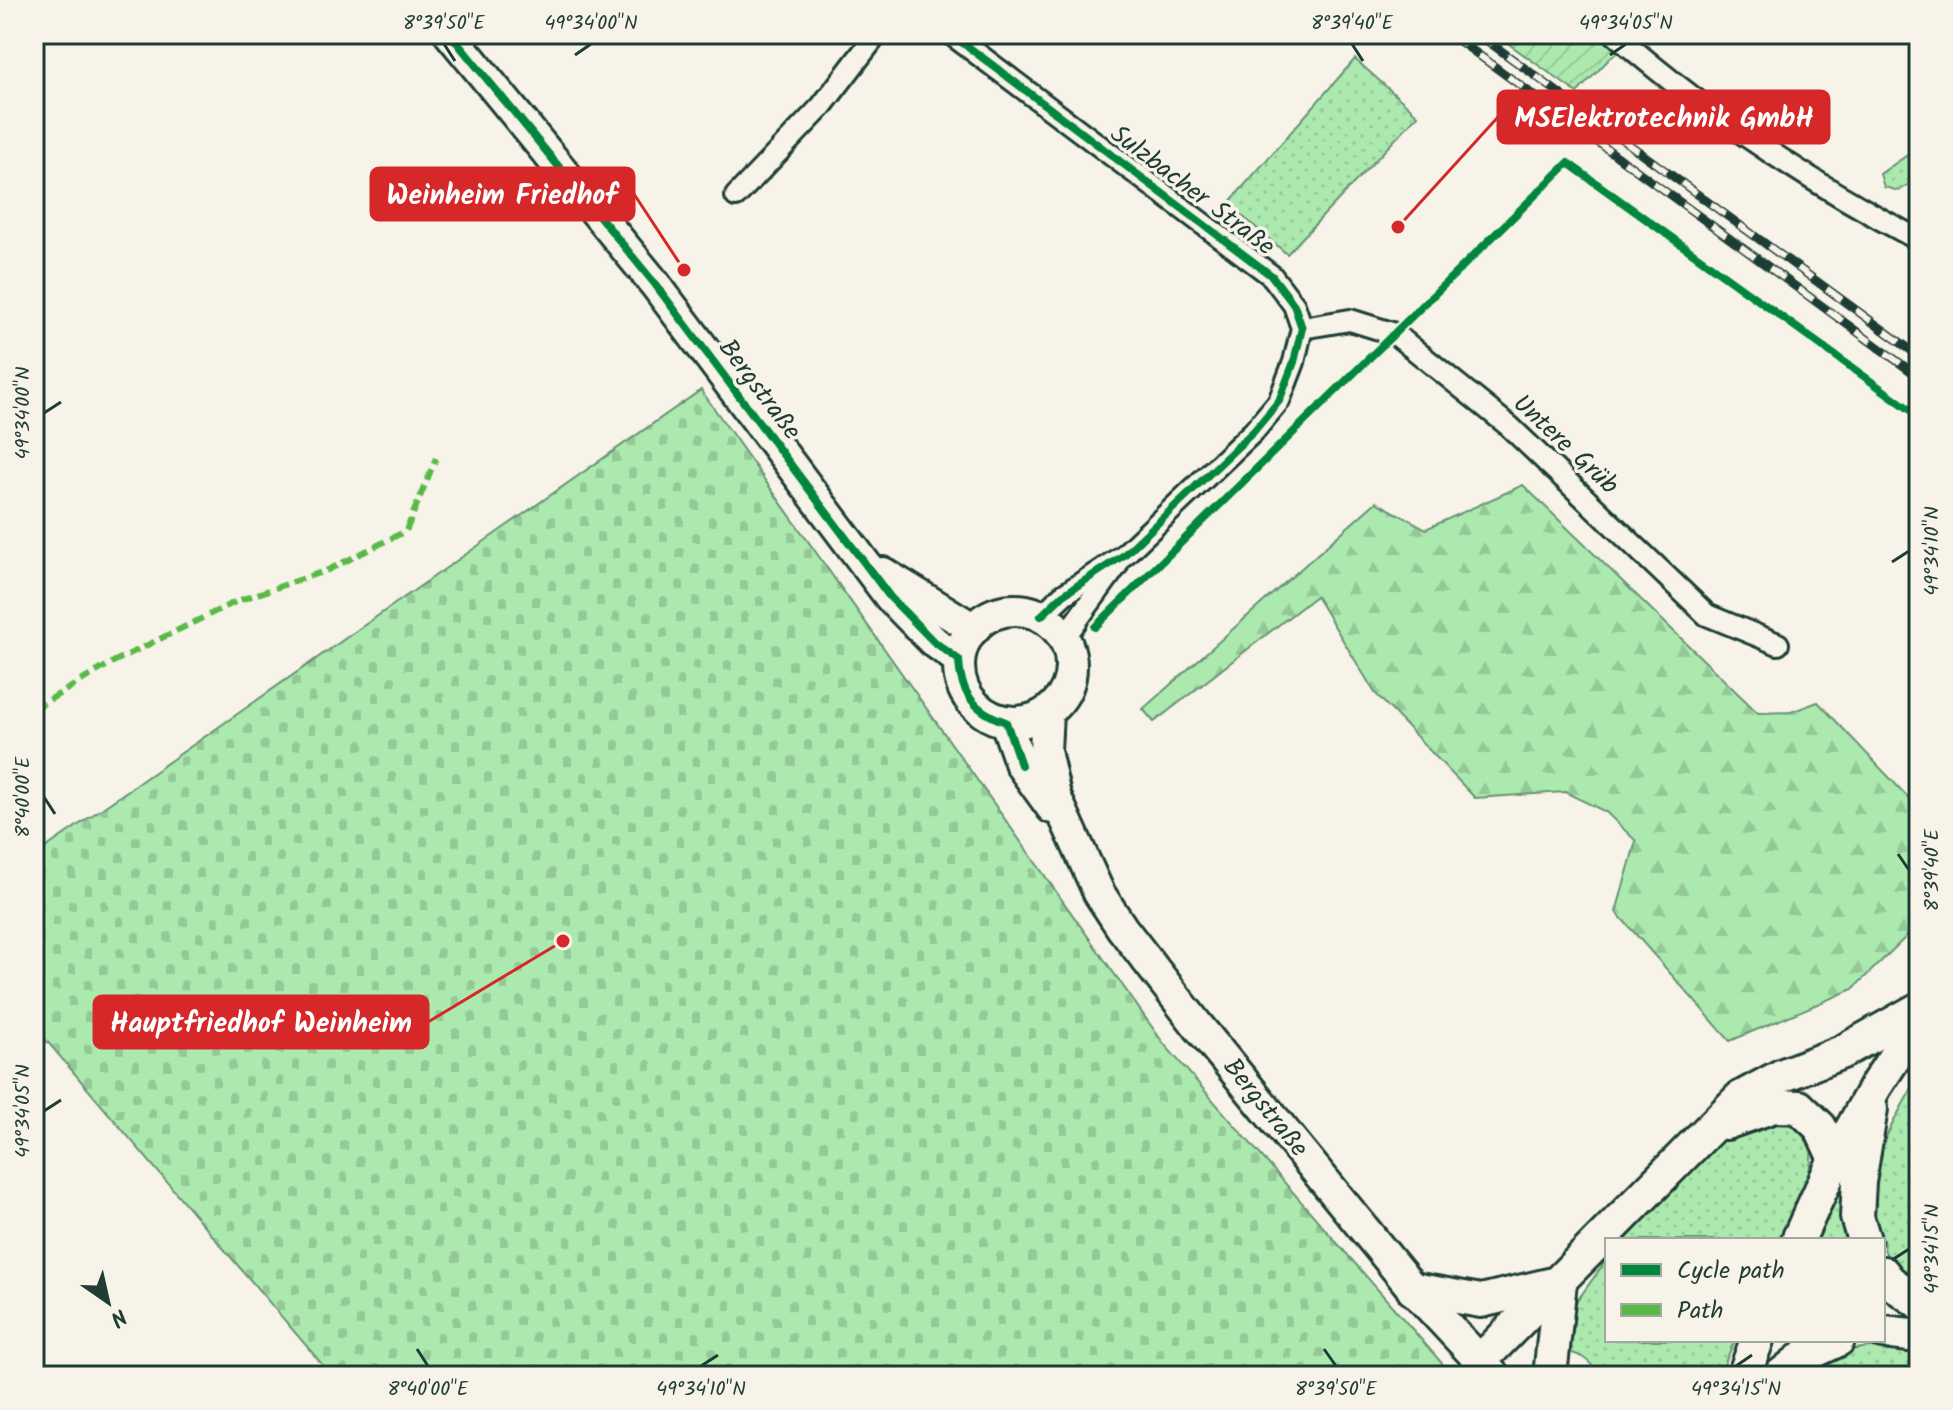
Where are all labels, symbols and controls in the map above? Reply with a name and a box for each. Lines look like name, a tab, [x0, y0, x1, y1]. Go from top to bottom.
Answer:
text: 8°39'50"E	[403, 8, 486, 40]
text: 49°34'00"N	[544, 8, 638, 40]
text: 8°39'40"E	[1311, 8, 1394, 40]
text: 49°34'05"N	[1579, 8, 1673, 40]
callout: MSElektrotechnik GmbH	[1498, 91, 1829, 143]
text: MSElektrotechnik GmbH	[1514, 97, 1814, 142]
street label: Sulzbacher Straße	[1100, 115, 1284, 267]
callout: Weinheim Friedhof	[371, 168, 634, 220]
text: Weinheim Friedhof	[387, 174, 620, 219]
street label: Bergstraße	[707, 330, 811, 450]
text: 49°34'00"N	[8, 366, 40, 460]
street label: Untere Grüb	[1502, 384, 1628, 506]
text: 49°34'10"N	[1917, 506, 1949, 596]
text: 8°40'00"E	[8, 755, 40, 838]
text: 8°39'40"E	[1917, 828, 1949, 911]
callout: Hauptfriedhof Weinheim	[94, 996, 428, 1048]
text: Hauptfriedhof Weinheim	[110, 1002, 412, 1047]
street label: Bergstraße	[1212, 1049, 1319, 1167]
text: 49°34'05"N	[8, 1064, 40, 1158]
text: 49°34'15"N	[1917, 1204, 1949, 1294]
legend	[1605, 1238, 1885, 1342]
text: Cycle path	[1677, 1252, 1785, 1291]
north arrow	[68, 1262, 148, 1342]
text: Path	[1677, 1292, 1723, 1331]
text: N	[102, 1298, 133, 1335]
text: 8°40'00"E	[387, 1374, 470, 1406]
text: 49°34'10"N	[656, 1374, 746, 1406]
text: 8°39'50"E	[1295, 1374, 1378, 1406]
text: 49°34'15"N	[1691, 1374, 1781, 1406]

